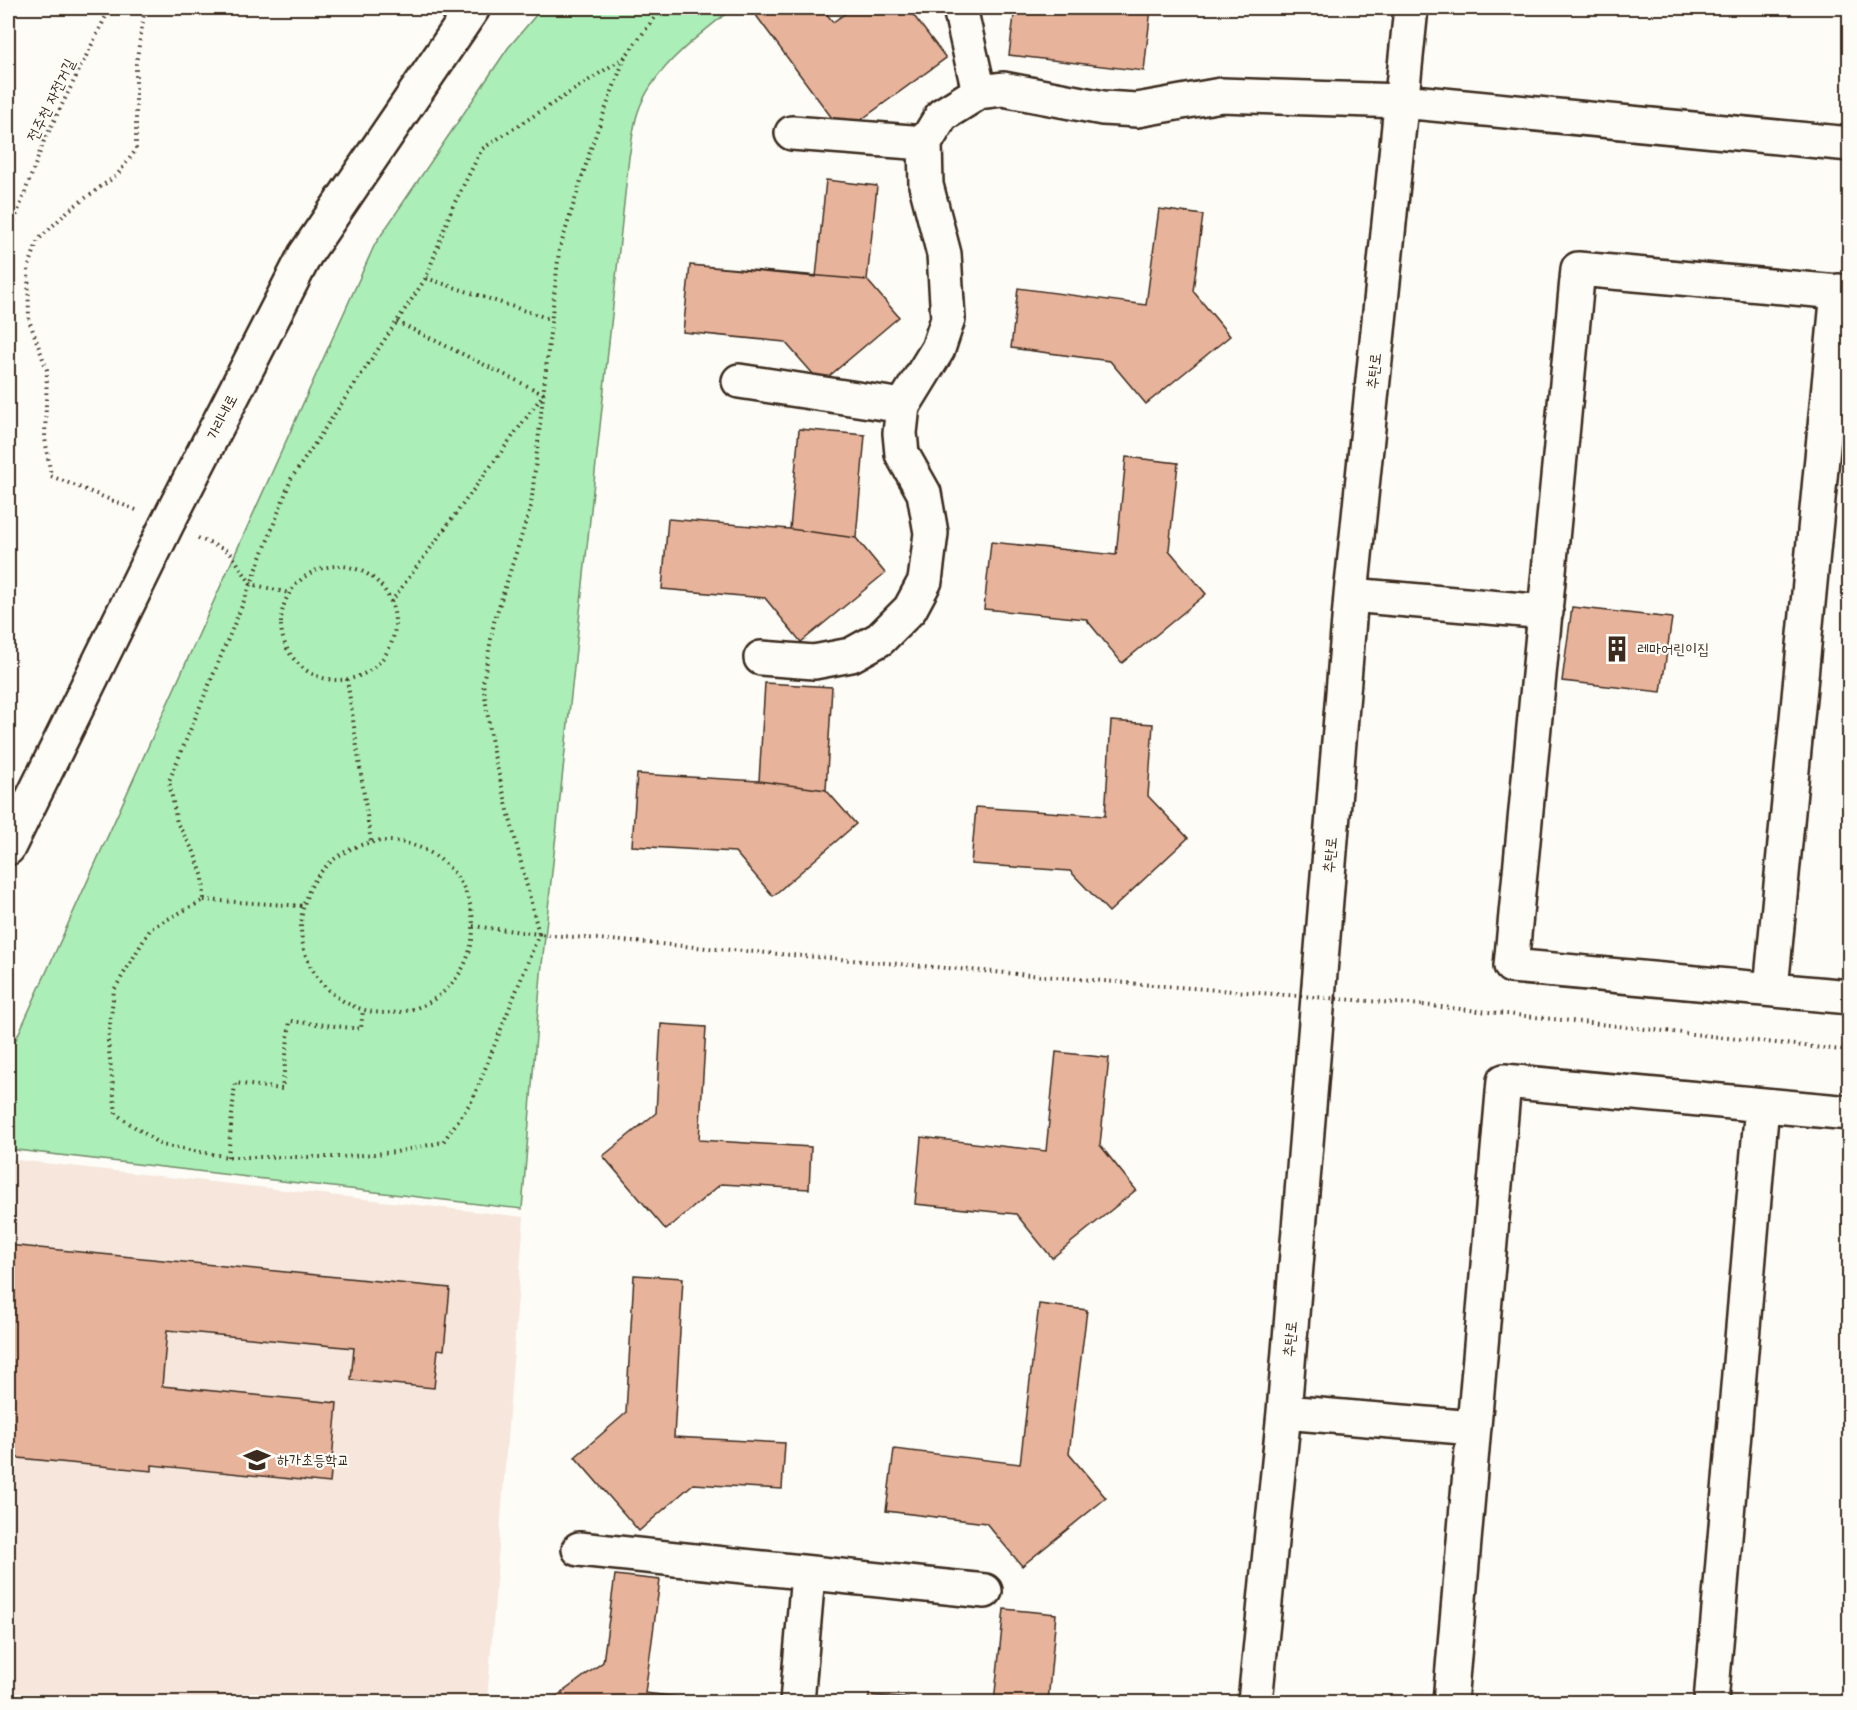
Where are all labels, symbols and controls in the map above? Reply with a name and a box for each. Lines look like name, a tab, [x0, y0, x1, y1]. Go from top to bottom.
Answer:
street label: 전주천 자전거길	[22, 55, 80, 145]
street label: 추탄로	[1362, 352, 1386, 390]
street label: 가리내로	[202, 391, 242, 443]
building icon: 레마어린이집	[1602, 634, 1632, 664]
place label: 레마어린이집	[1637, 639, 1709, 659]
street label: 추탄로	[1318, 836, 1342, 874]
street label: 추탄로	[1278, 1320, 1302, 1358]
school or university icon: 하가초등학교	[242, 1445, 272, 1475]
place label: 하가초등학교	[277, 1450, 349, 1470]

